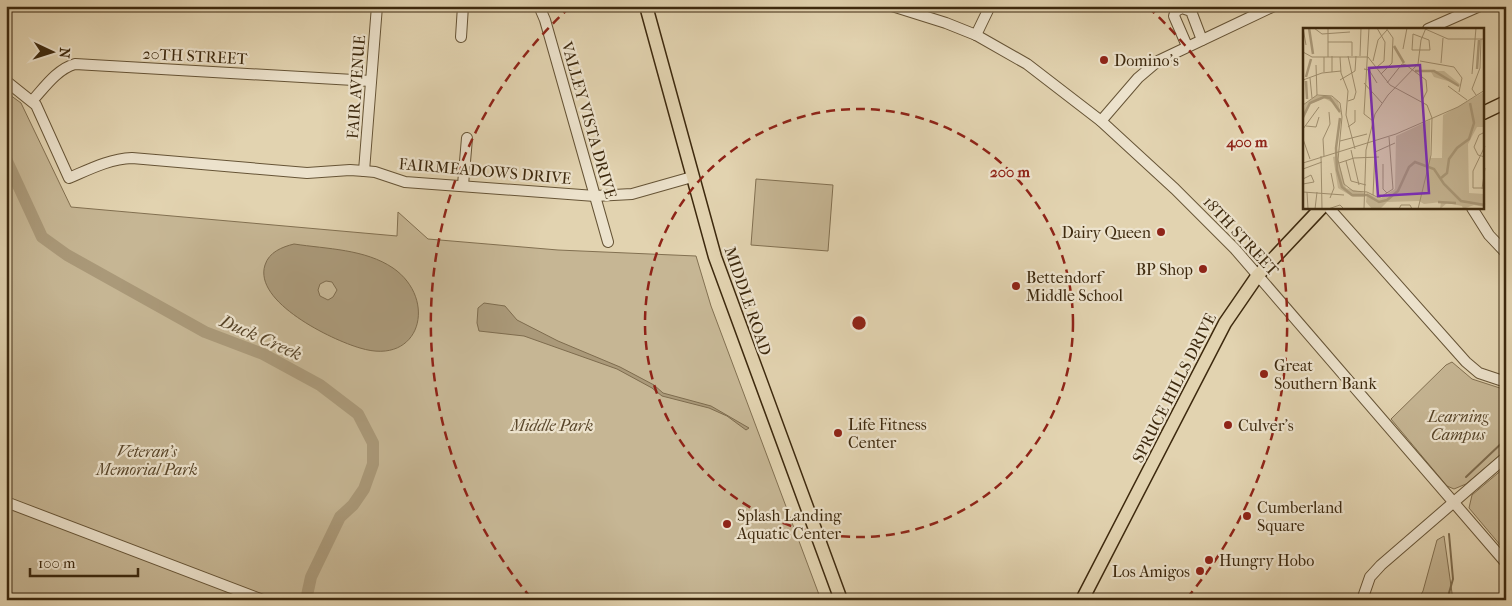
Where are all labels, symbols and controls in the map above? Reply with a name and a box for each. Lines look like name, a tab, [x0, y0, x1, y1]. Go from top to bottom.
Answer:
north arrow	[28, 28, 78, 78]
inset map	[1303, 28, 1484, 209]
street label: FAIR AVENUE	[343, 34, 369, 139]
street label: VALLEY VISTA DRIVE	[557, 38, 621, 201]
street label: 20TH STREET	[142, 44, 248, 68]
text: N	[56, 47, 73, 59]
place label: Domino's	[1114, 51, 1179, 70]
marker: Domino's	[1098, 54, 1110, 66]
text: 400 m	[1225, 133, 1268, 151]
street label: FAIRMEADOWS DRIVE	[398, 154, 572, 188]
text: 200 m	[990, 163, 1030, 181]
street label: 18TH STREET	[1199, 192, 1283, 280]
place label: Dairy Queen	[1061, 223, 1152, 242]
marker: Dairy Queen	[1155, 226, 1167, 238]
street label: MIDDLE ROAD	[720, 244, 776, 358]
place label: BP Shop	[1136, 260, 1193, 279]
marker: BP Shop	[1197, 263, 1209, 275]
place label: Bettendorf Middle School	[1026, 268, 1124, 305]
marker: Bettendorf Middle School	[1010, 280, 1022, 292]
water label: Duck Creek	[216, 310, 305, 365]
street label: SPRUCE HILLS DRIVE	[1128, 310, 1220, 466]
centre of rings	[850, 314, 868, 332]
place label: Great Southern Bank	[1274, 356, 1377, 393]
marker: Great Southern Bank	[1258, 368, 1270, 380]
park label: Learning Campus	[1427, 407, 1489, 444]
place label: Life Fitness Center	[848, 415, 927, 452]
park label: Middle Park	[510, 416, 593, 435]
place label: Culver's	[1238, 416, 1294, 435]
marker: Culver's	[1222, 419, 1234, 431]
marker: Life Fitness Center	[832, 427, 844, 439]
park label: Veteran's Memorial Park	[95, 442, 198, 479]
place label: Cumberland Square	[1257, 498, 1343, 535]
place label: Splash Landing Aquatic Center	[736, 506, 842, 543]
marker: Cumberland Square	[1241, 510, 1253, 522]
marker: Splash Landing Aquatic Center	[721, 518, 733, 530]
scale bar	[30, 546, 138, 578]
place label: Hungry Hobo	[1219, 551, 1314, 570]
text: 100 m	[38, 554, 76, 572]
marker: Hungry Hobo	[1203, 554, 1215, 566]
place label: Los Amigos	[1112, 562, 1190, 581]
marker: Los Amigos	[1194, 565, 1206, 577]

